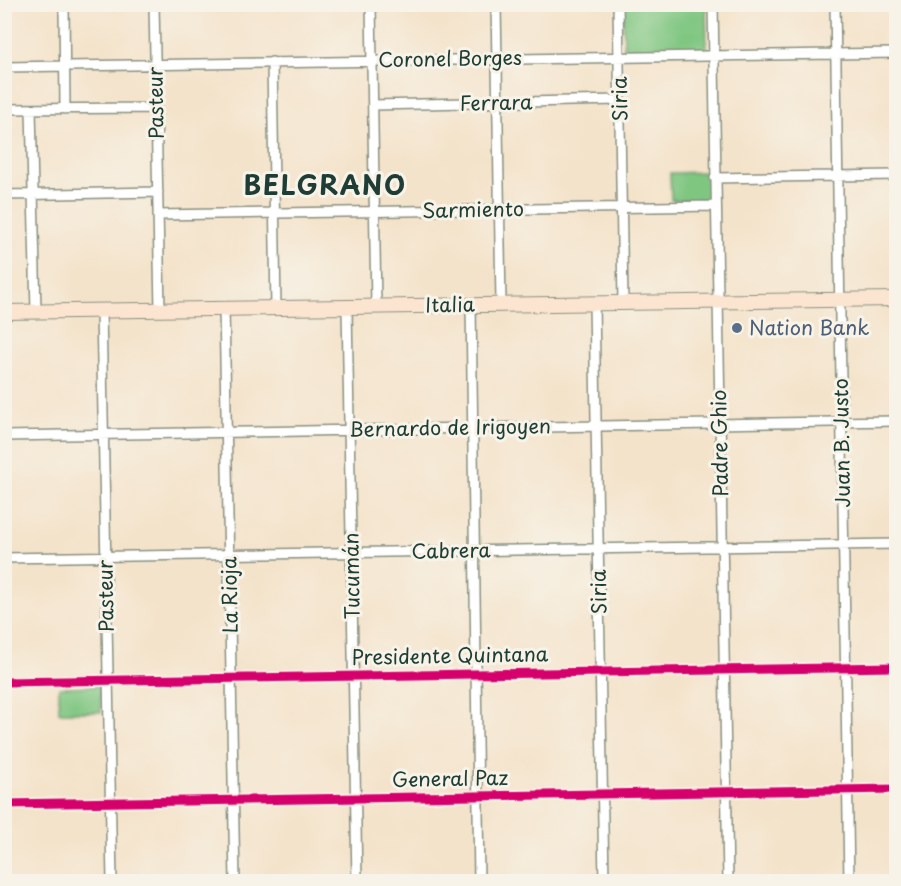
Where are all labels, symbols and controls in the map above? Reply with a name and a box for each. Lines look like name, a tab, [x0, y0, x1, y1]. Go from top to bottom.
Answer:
street label: Coronel Borges	[378, 42, 522, 74]
street label: Pasteur	[139, 66, 171, 139]
street label: Siria	[604, 76, 634, 122]
street label: Ferrara	[459, 86, 533, 118]
district label: BELGRANO	[243, 165, 407, 204]
street label: Sarmiento	[422, 193, 524, 225]
street label: Italia	[425, 289, 476, 319]
place label: Nation Bank	[749, 312, 869, 342]
marker: Nation Bank	[730, 321, 744, 335]
street label: Juan B. Justo	[825, 378, 857, 508]
street label: Padre Ghio	[703, 389, 735, 497]
street label: Bernardo de Irigoyen	[349, 410, 551, 444]
street label: Tucumán	[335, 532, 367, 620]
street label: Cabrera	[411, 534, 492, 566]
street label: La Rioja	[213, 556, 245, 634]
street label: Pasteur	[89, 559, 121, 632]
street label: Siria	[583, 569, 613, 615]
street label: Presidente Quintana	[351, 638, 549, 672]
street label: General Paz	[392, 762, 508, 794]

